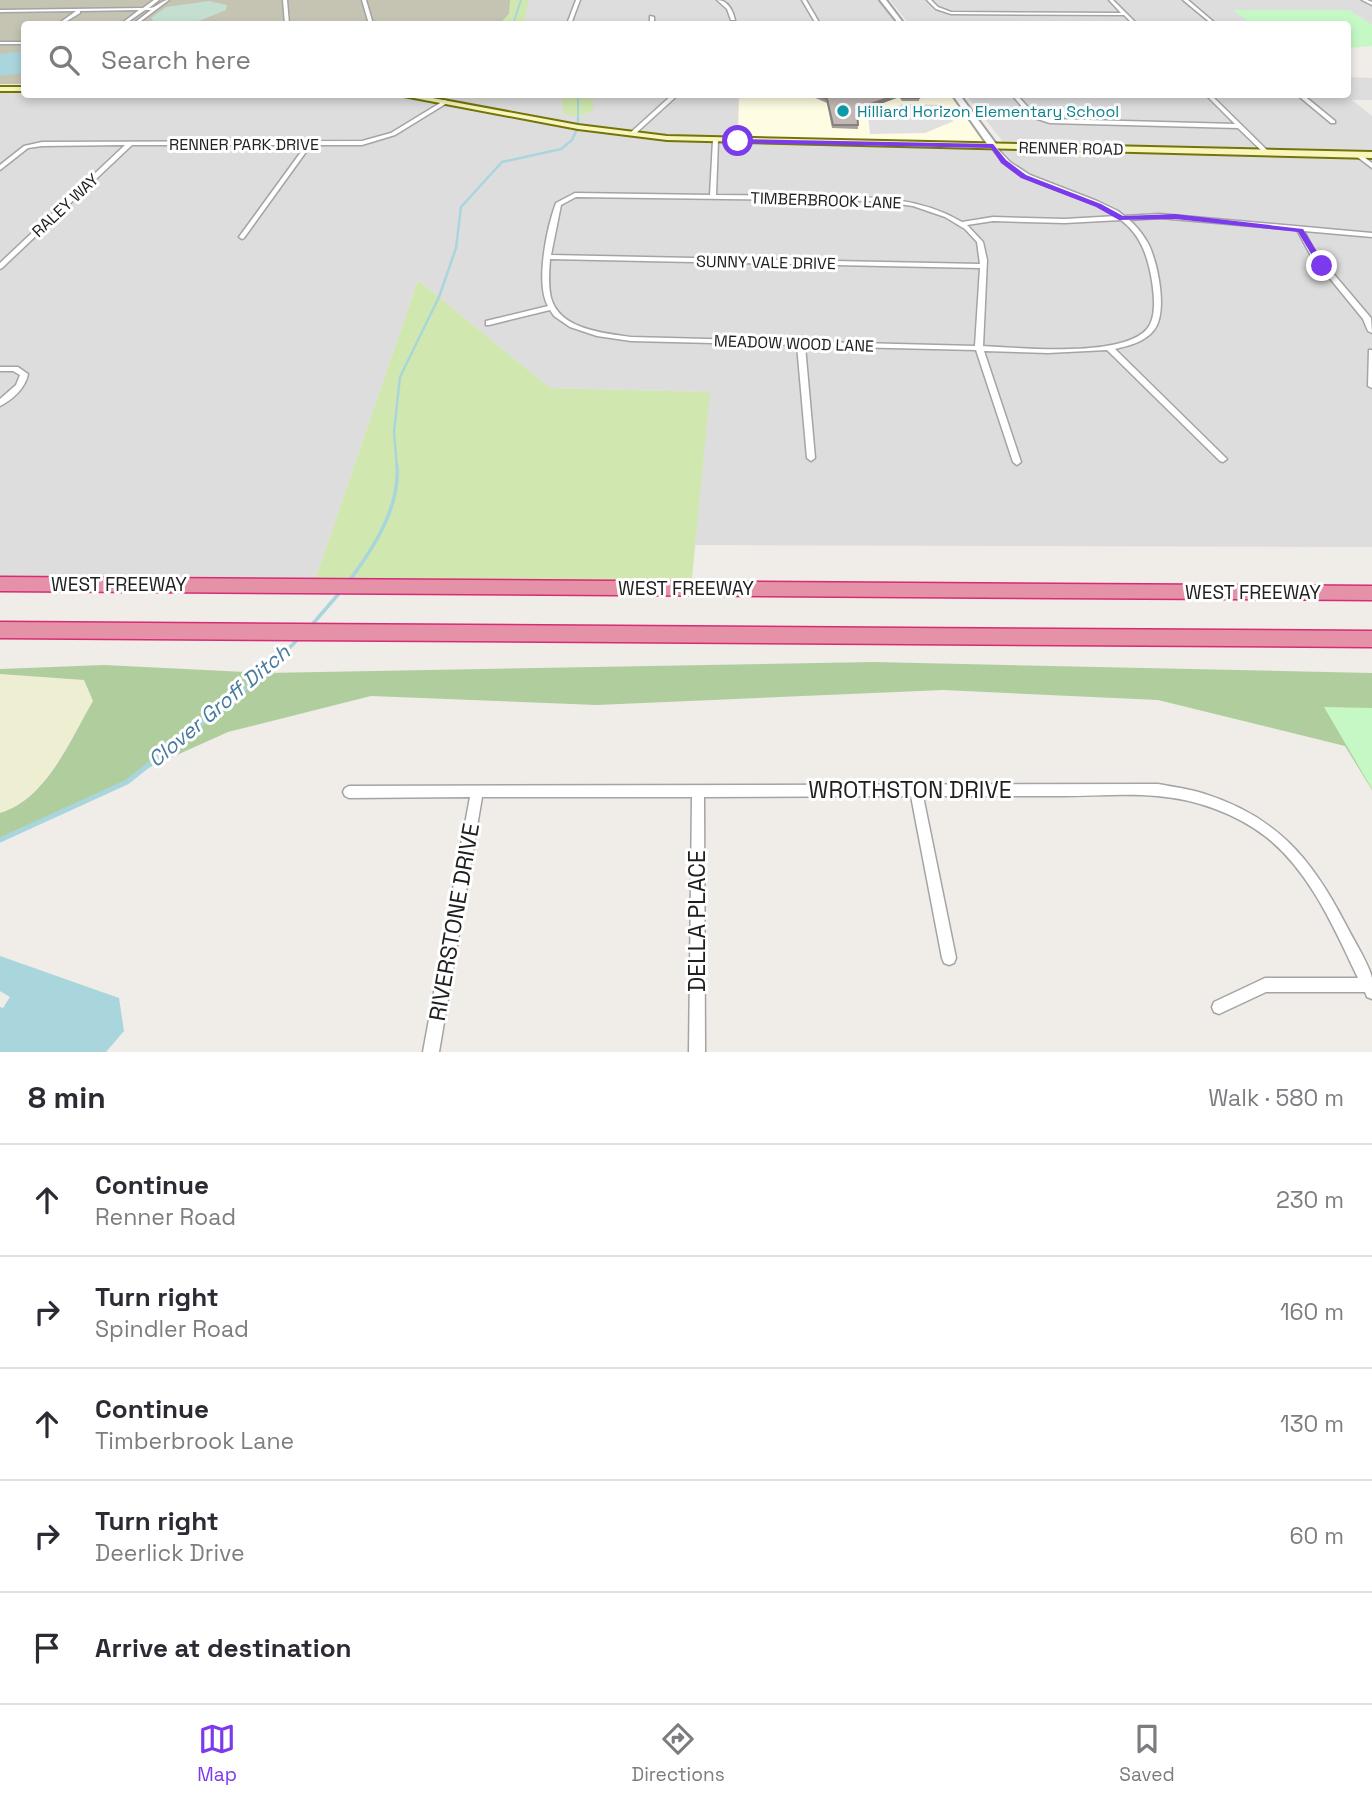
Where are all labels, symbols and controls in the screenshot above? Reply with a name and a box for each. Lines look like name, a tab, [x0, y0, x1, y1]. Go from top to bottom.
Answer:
search box	[21, 21, 1351, 98]
icon: search	[45, 41, 83, 79]
text: Search here	[101, 43, 251, 77]
place label: Hilliard Horizon Elementary School	[857, 101, 1119, 122]
marker: Hilliard Horizon Elementary School	[835, 103, 851, 119]
route start	[722, 125, 753, 156]
street label: RENNER PARK DRIVE	[169, 134, 319, 155]
street label: RENNER ROAD	[1018, 137, 1124, 160]
street label: RALEY WAY	[28, 169, 103, 242]
street label: TIMBERBROOK LANE	[750, 187, 902, 214]
route end	[1306, 250, 1337, 281]
street label: SUNNY VALE DRIVE	[696, 251, 836, 274]
street label: MEADOW WOOD LANE	[714, 330, 874, 357]
street label: WEST FREEWAY	[51, 572, 187, 597]
street label: WEST FREEWAY	[618, 576, 754, 601]
street label: WEST FREEWAY	[1185, 580, 1321, 605]
water label: Clover Groff Ditch	[142, 638, 296, 773]
street label: WROTHSTON DRIVE	[808, 775, 1012, 805]
street label: RIVERSTONE DRIVE	[422, 821, 486, 1023]
street label: DELLA PLACE	[682, 850, 712, 992]
text: 8 min	[28, 1078, 106, 1117]
text: Walk · 580 m	[1208, 1083, 1344, 1113]
text: Continue	[95, 1168, 209, 1202]
icon: ahead	[28, 1181, 66, 1219]
text: 230 m	[1276, 1185, 1344, 1215]
text: Renner Road	[95, 1202, 236, 1232]
text: Turn right	[95, 1280, 219, 1314]
icon: right	[28, 1293, 66, 1331]
text: 160 m	[1280, 1297, 1344, 1327]
text: Spindler Road	[95, 1314, 249, 1344]
text: Continue	[95, 1392, 209, 1426]
icon: ahead	[28, 1405, 66, 1443]
text: 130 m	[1280, 1409, 1344, 1439]
text: Timberbrook Lane	[95, 1426, 294, 1456]
text: Turn right	[95, 1504, 219, 1538]
icon: right	[28, 1517, 66, 1555]
text: 60 m	[1289, 1521, 1344, 1551]
text: Deerlick Drive	[95, 1538, 245, 1568]
icon: arrive	[28, 1629, 66, 1667]
text: Arrive at destination	[95, 1631, 352, 1665]
tab: Map	[197, 1720, 237, 1787]
tab: Directions	[632, 1720, 725, 1787]
tab: Saved	[1119, 1720, 1175, 1787]

